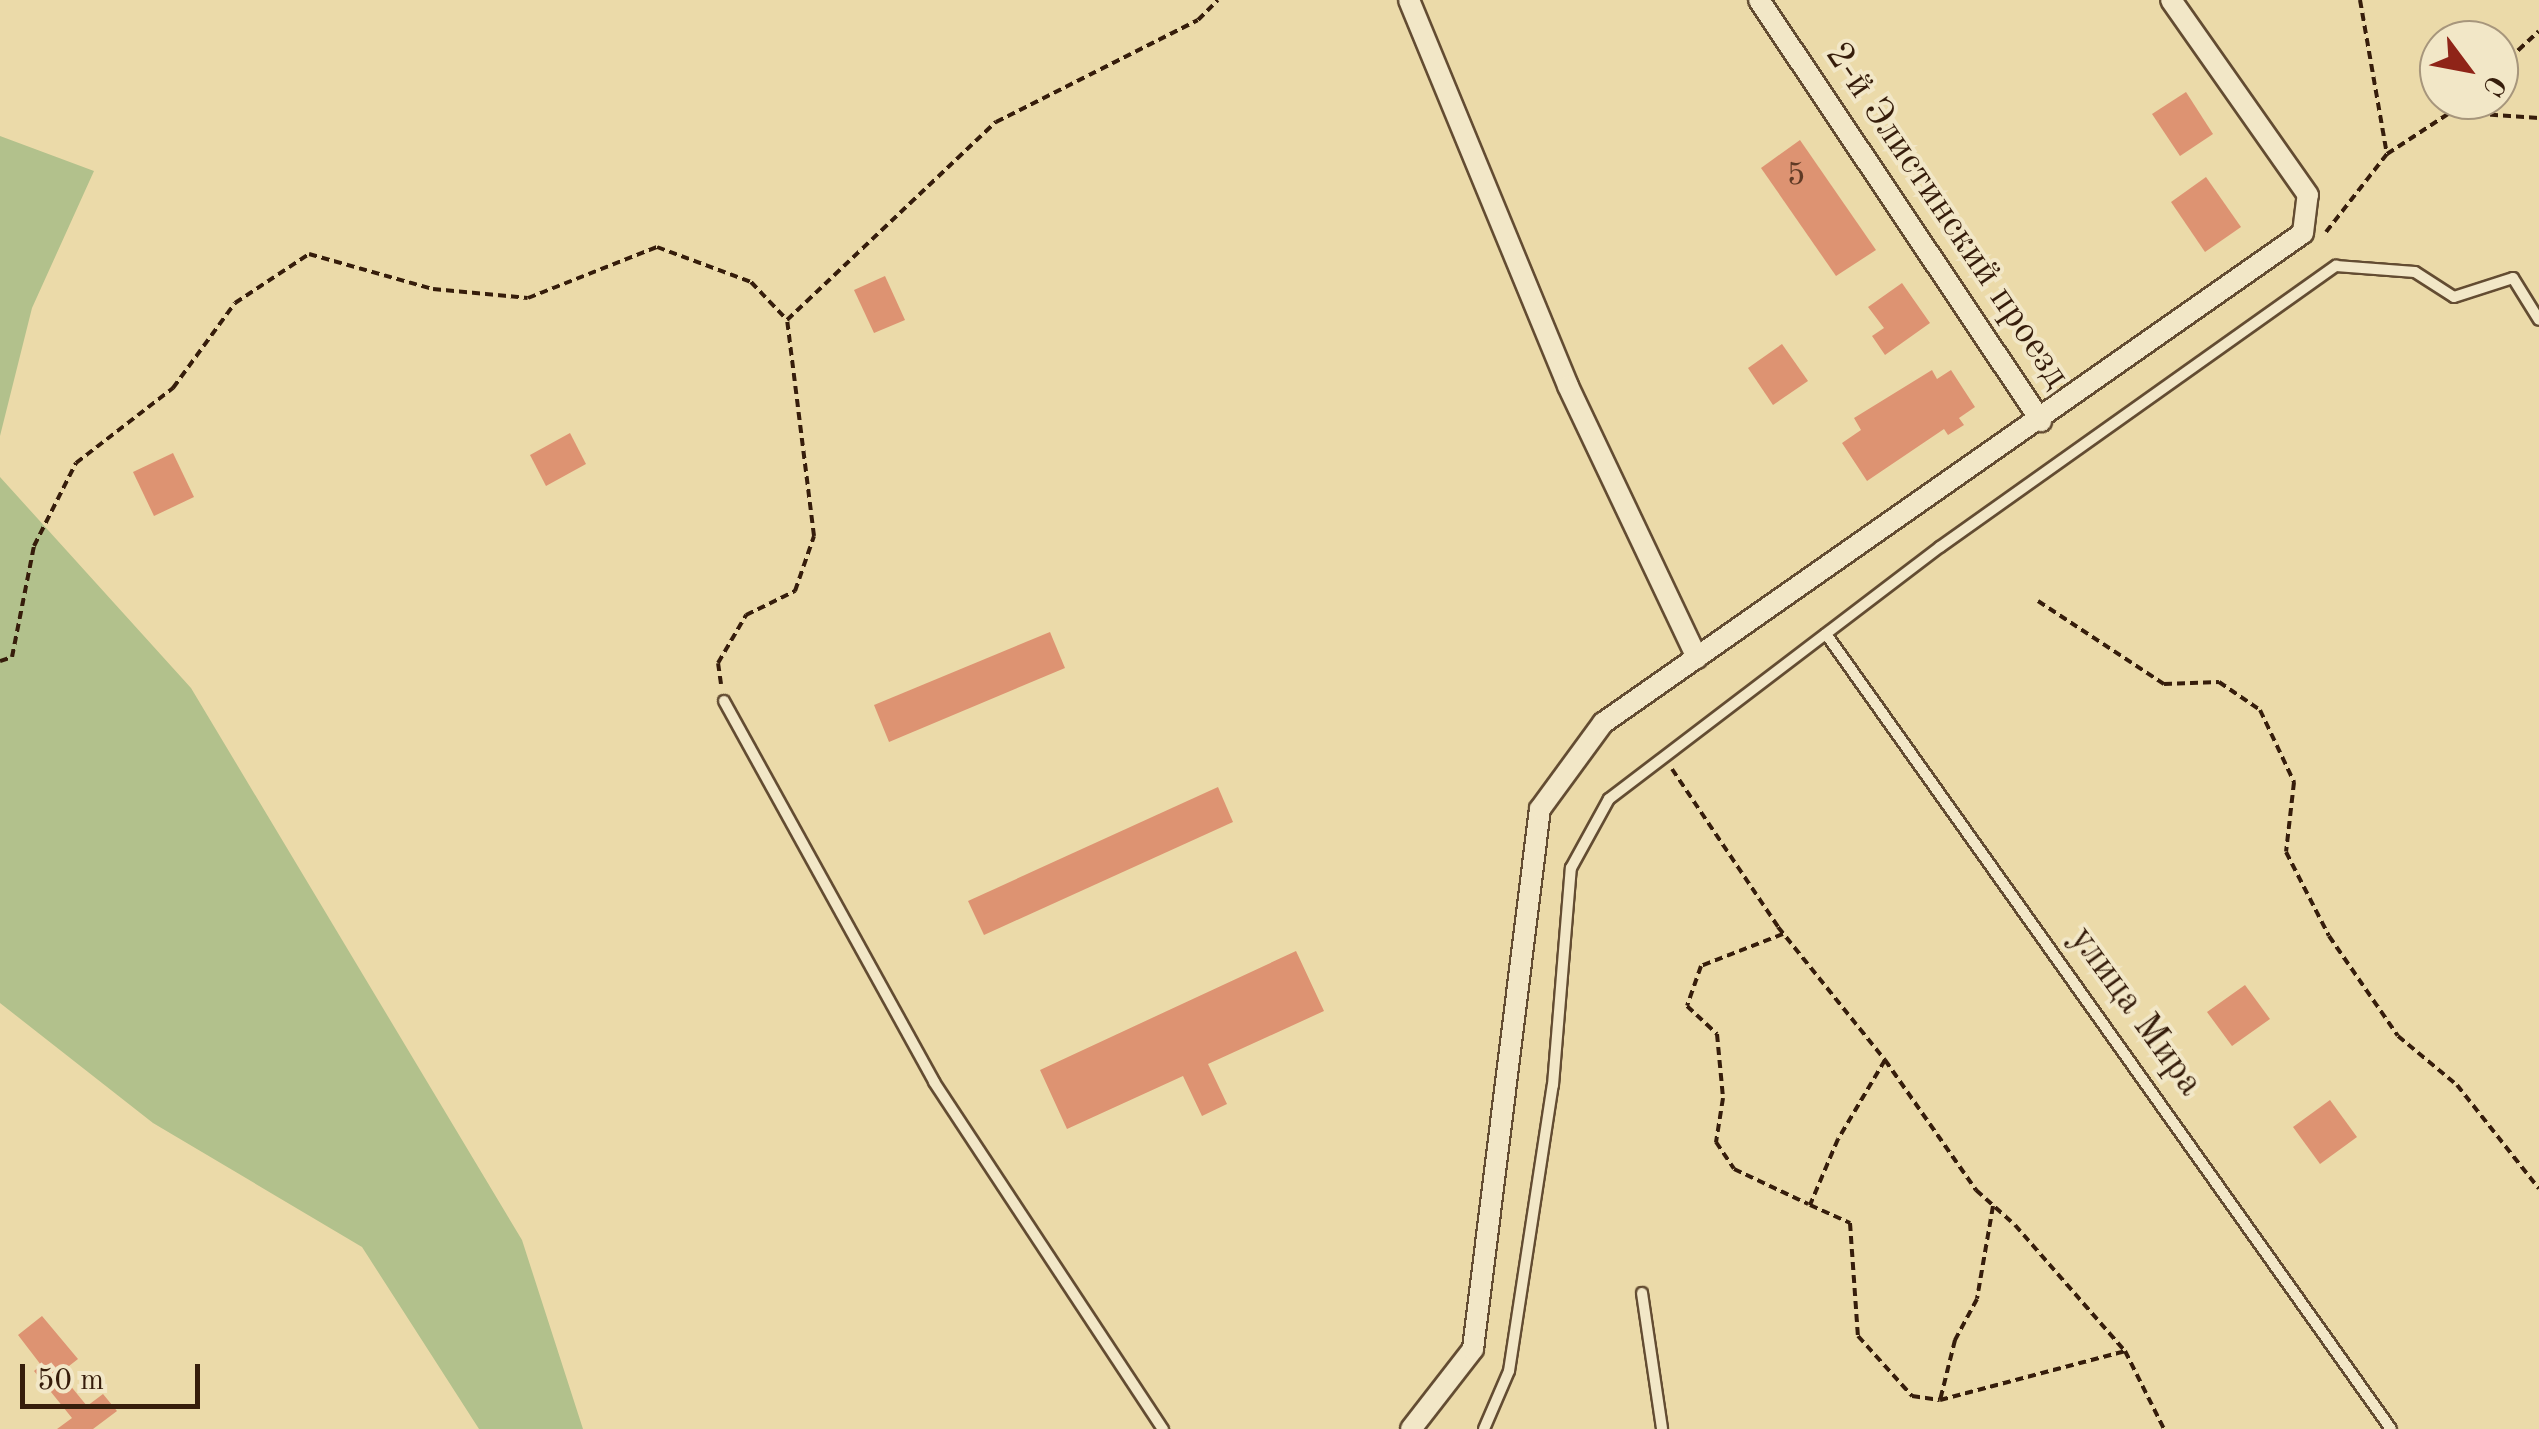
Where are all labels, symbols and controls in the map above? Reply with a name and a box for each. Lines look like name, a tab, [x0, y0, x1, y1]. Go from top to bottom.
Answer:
north arrow	[2419, 20, 2519, 120]
street label: 2-й Элистинский проезд	[1814, 35, 2078, 397]
text: С	[2476, 70, 2510, 100]
house number: 5	[1787, 157, 1805, 195]
street label: улица Мира	[2058, 918, 2212, 1106]
scale bar	[25, 1344, 205, 1406]
text: 50 m	[37, 1366, 104, 1396]

